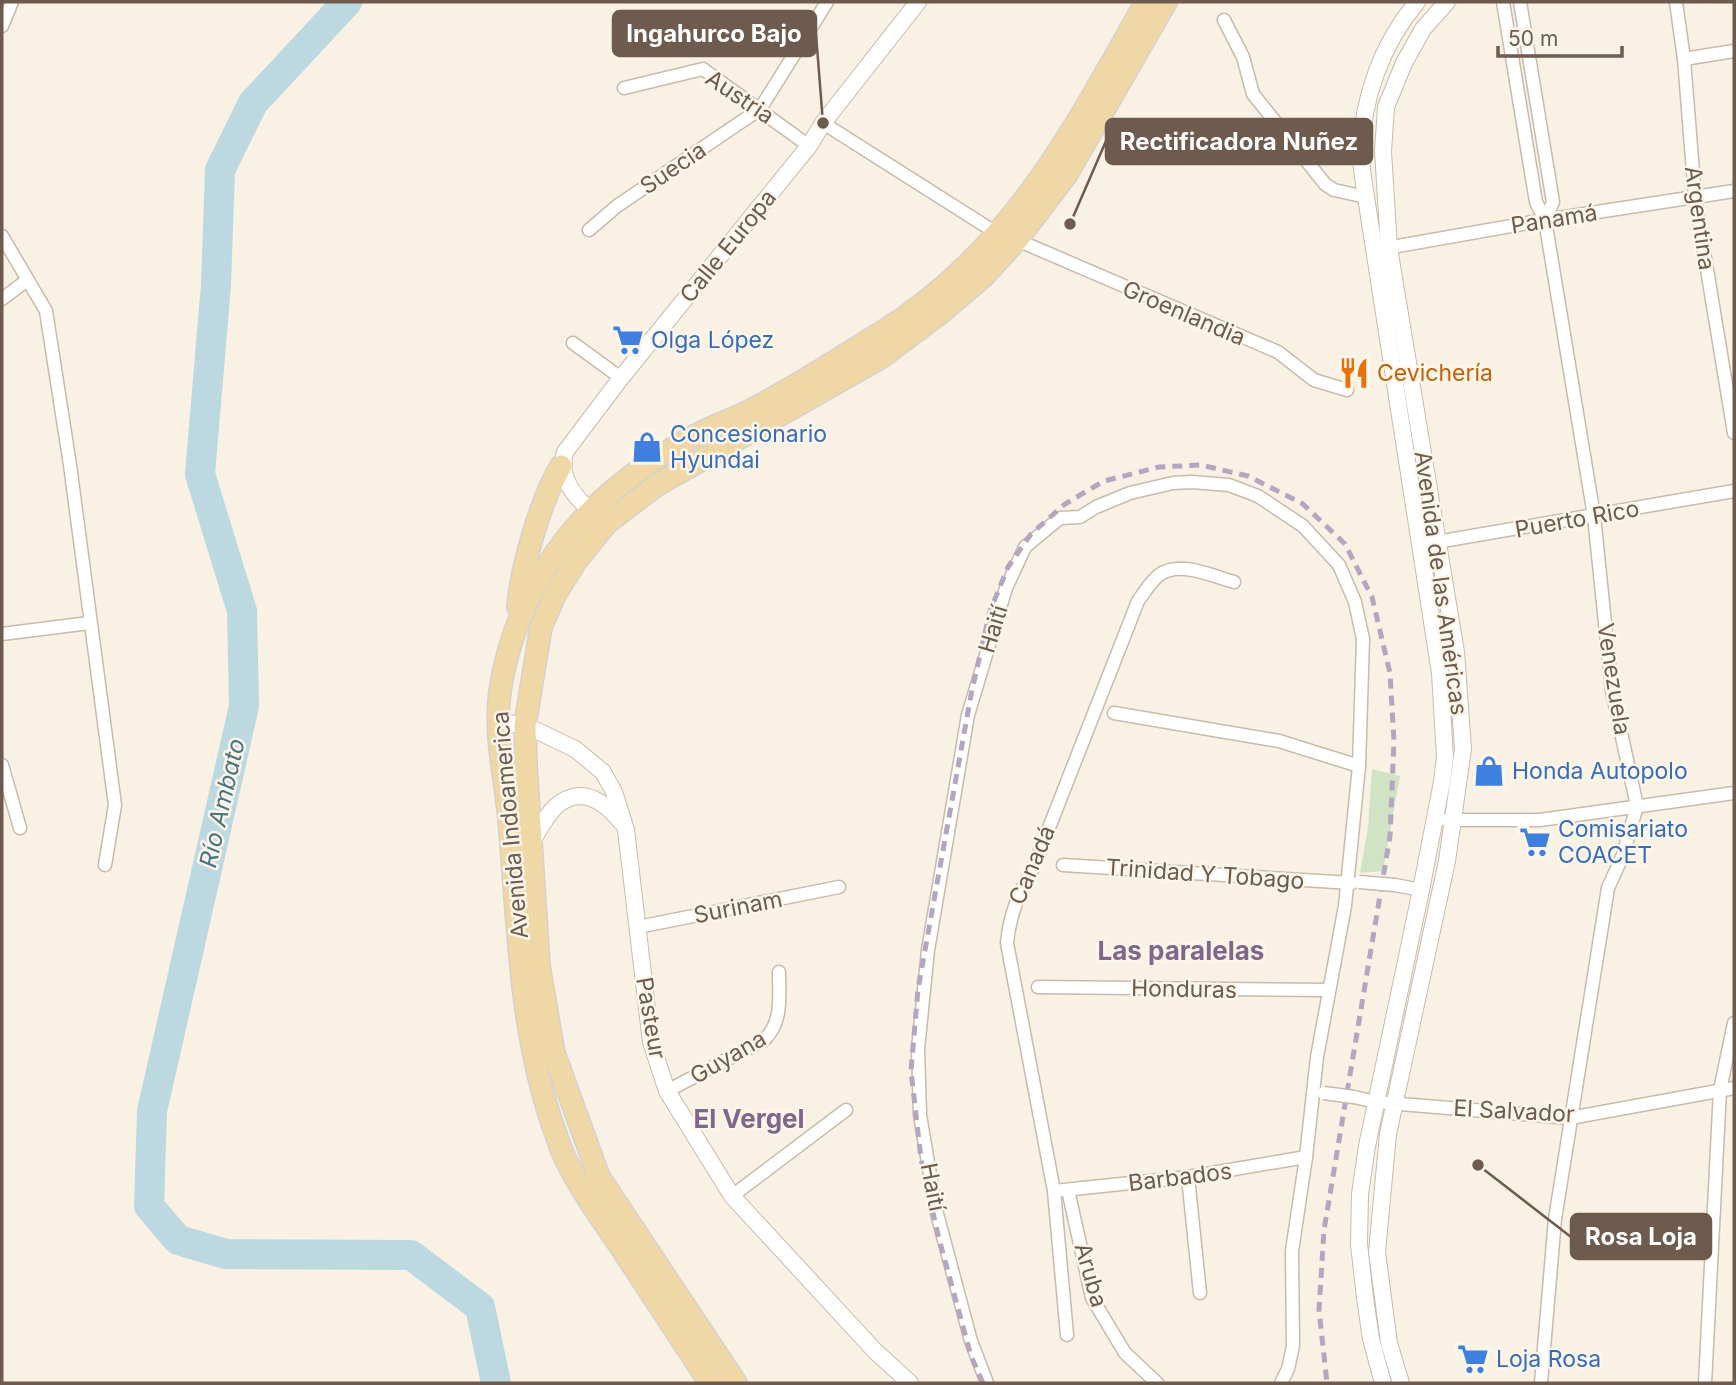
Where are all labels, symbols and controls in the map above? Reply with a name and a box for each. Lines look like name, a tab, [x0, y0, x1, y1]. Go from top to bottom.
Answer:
callout: Ingahurco Bajo	[613, 11, 816, 56]
scale bar	[1498, 14, 1622, 58]
text: Ingahurco Bajo	[626, 19, 802, 48]
text: 50 m	[1508, 26, 1558, 51]
street label: Austria	[700, 64, 780, 130]
callout: Rectificadora Nuñez	[1106, 119, 1372, 164]
text: Rectificadora Nuñez	[1120, 127, 1358, 156]
street label: Suecia	[635, 136, 711, 200]
street label: Argentina	[1679, 164, 1721, 272]
street label: Calle Europa	[674, 184, 782, 308]
street label: Panamá	[1509, 198, 1599, 240]
street label: Groenlandia	[1118, 275, 1250, 351]
supermarket icon: Olga López	[611, 323, 645, 357]
place label: Olga López	[651, 326, 774, 354]
restaurant icon: Cevichería	[1337, 356, 1371, 390]
place label: Cevichería	[1377, 359, 1493, 387]
place label: Concesionario Hyundai	[670, 420, 827, 474]
shop icon: Concesionario Hyundai	[630, 430, 664, 464]
street label: Avenida de las Américas	[1409, 449, 1473, 717]
street label: Puerto Rico	[1513, 494, 1641, 544]
street label: Haití	[972, 601, 1014, 656]
street label: Venezuela	[1591, 621, 1637, 737]
street label: Avenida Indoamerica	[486, 710, 534, 940]
water label: Río Ambato	[193, 736, 251, 870]
shop icon: Honda Autopolo	[1472, 754, 1506, 788]
place label: Honda Autopolo	[1512, 757, 1688, 785]
place label: Comisariato COACET	[1558, 815, 1688, 869]
street label: Canadá	[1003, 821, 1061, 909]
supermarket icon: Comisariato COACET	[1518, 825, 1552, 859]
street label: Trinidad Y Tobago	[1105, 853, 1305, 895]
street label: Surinam	[691, 885, 785, 929]
district label: Las paralelas	[1098, 935, 1264, 966]
street label: Honduras	[1131, 974, 1237, 1004]
street label: Pasteur	[630, 975, 672, 1061]
street label: Guyana	[685, 1024, 771, 1090]
street label: El Salvador	[1453, 1094, 1576, 1128]
district label: El Vergel	[693, 1103, 805, 1134]
street label: Barbados	[1127, 1157, 1233, 1197]
street label: Haití	[915, 1160, 951, 1214]
callout: Rosa Loja	[1571, 1214, 1711, 1259]
text: Rosa Loja	[1585, 1222, 1697, 1251]
street label: Aruba	[1069, 1240, 1113, 1310]
supermarket icon: Loja Rosa	[1456, 1342, 1490, 1376]
place label: Loja Rosa	[1496, 1345, 1601, 1373]

